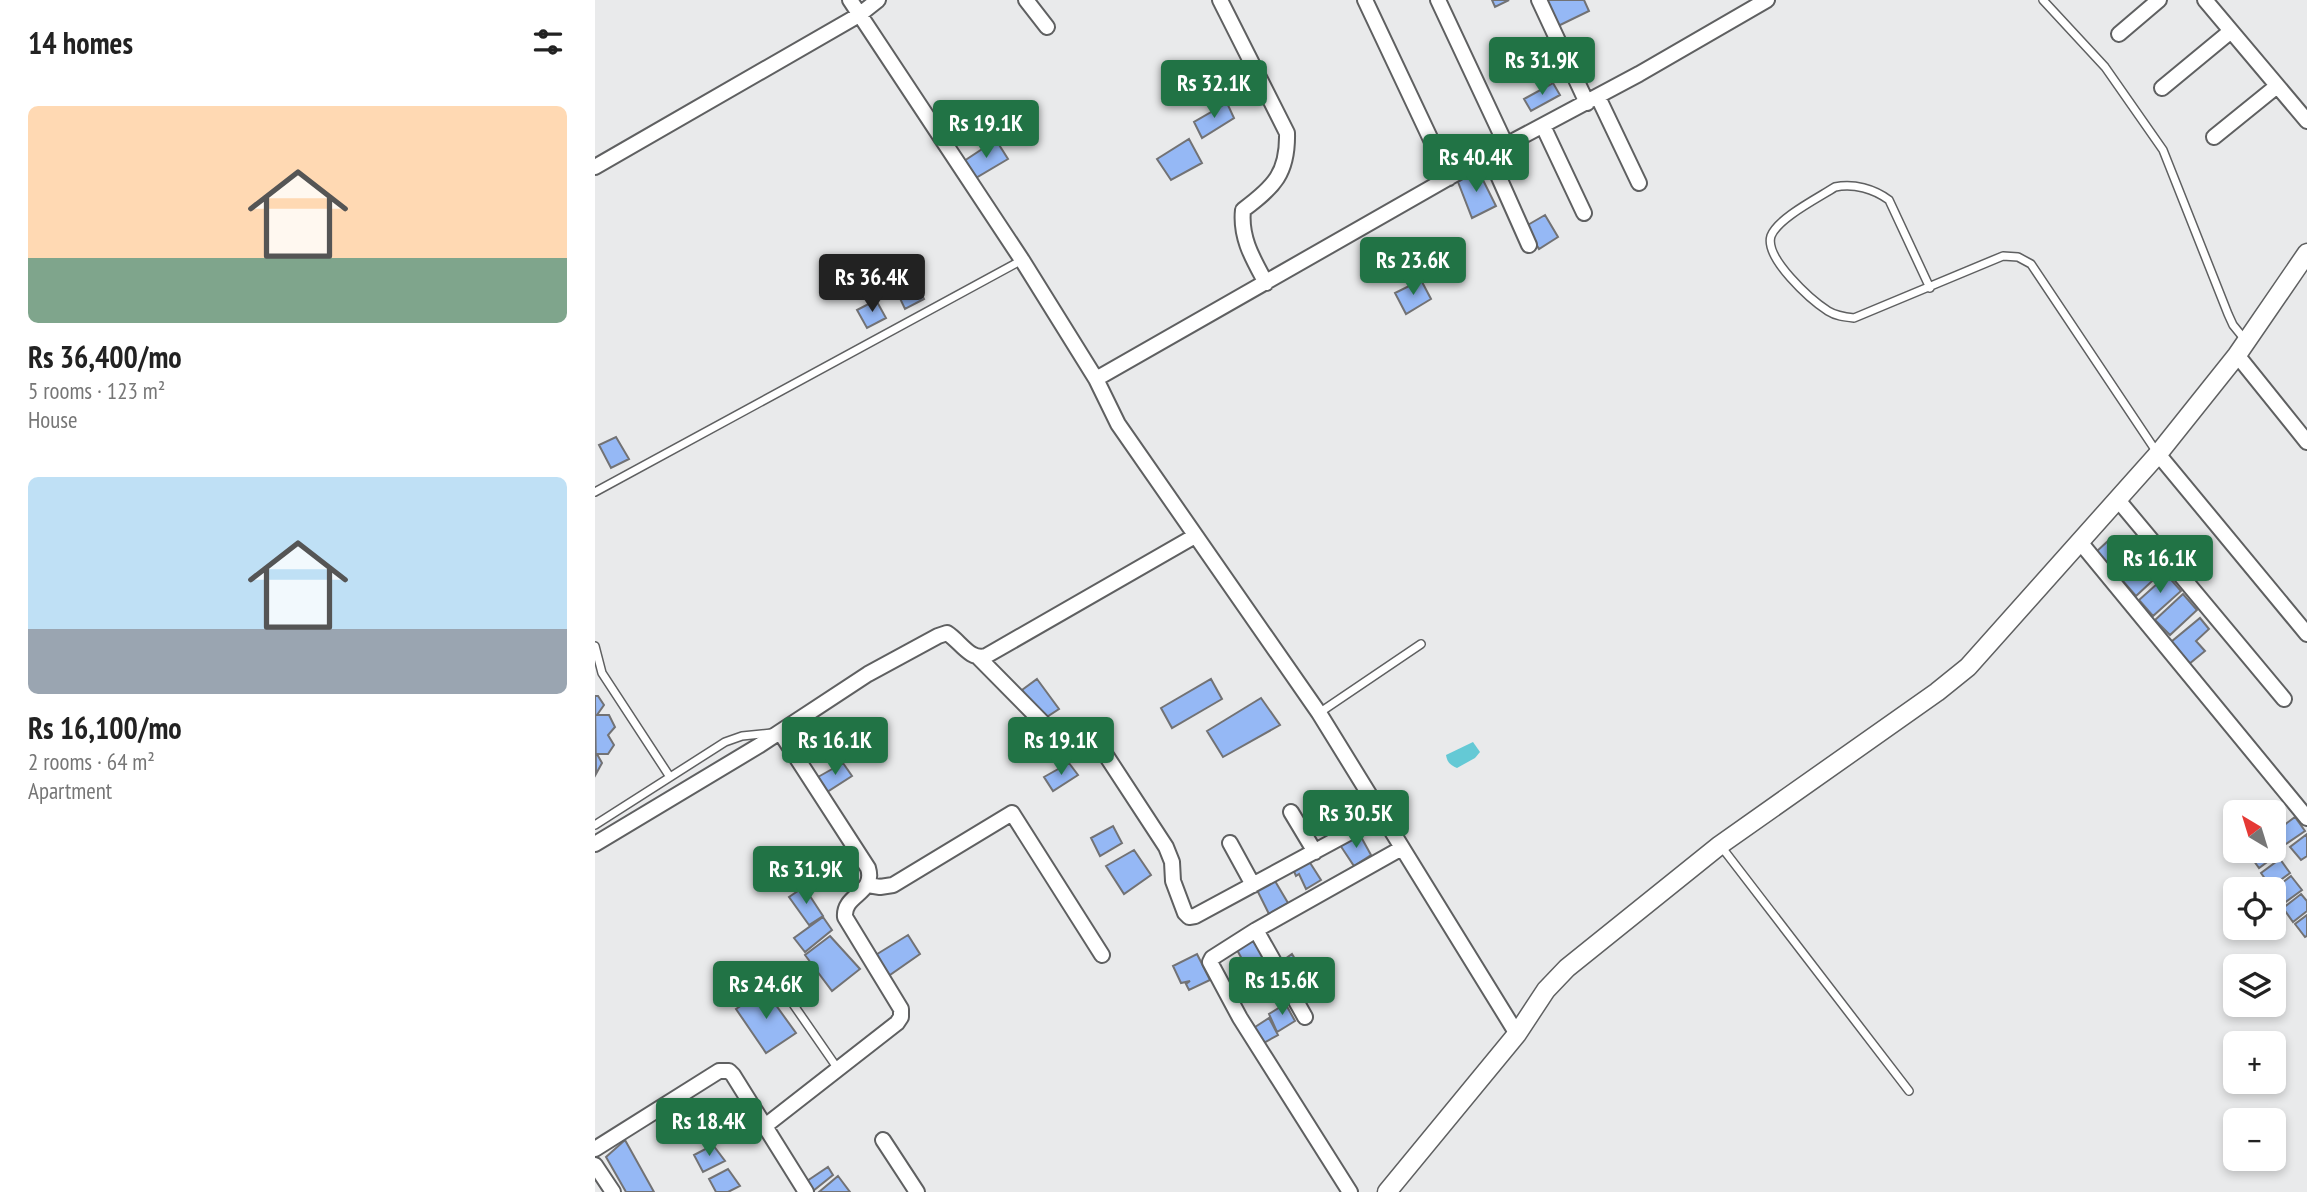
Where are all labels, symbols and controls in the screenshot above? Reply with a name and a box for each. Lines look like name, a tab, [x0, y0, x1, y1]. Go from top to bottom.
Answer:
text: 14 homes	[28, 23, 133, 62]
icon: filters	[529, 23, 567, 61]
pin: Rs 31.9K	[1470, 38, 1614, 97]
text: Rs 31.9K	[1505, 45, 1579, 74]
pin: Rs 32.1K	[1142, 60, 1286, 120]
text: Rs 32.1K	[1177, 68, 1251, 97]
pin: Rs 19.1K	[914, 100, 1058, 160]
text: Rs 19.1K	[949, 108, 1023, 137]
pin: Rs 40.4K	[1404, 134, 1548, 194]
text: Rs 40.4K	[1439, 142, 1513, 171]
icon: home	[235, 151, 361, 277]
pin: Rs 23.6K	[1341, 238, 1485, 297]
text: Rs 23.6K	[1376, 245, 1450, 274]
pin: Rs 36.4K	[800, 254, 944, 314]
text: Rs 36.4K	[835, 262, 909, 291]
text: Rs 36,400/mo	[28, 337, 182, 376]
text: 5 rooms · 123 m²	[28, 376, 165, 405]
text: House	[28, 405, 78, 434]
icon: home	[235, 522, 361, 648]
pin: Rs 16.1K	[2088, 536, 2232, 595]
text: Rs 16.1K	[2123, 543, 2197, 572]
text: Rs 16,100/mo	[28, 708, 182, 747]
pin: Rs 16.1K	[763, 718, 907, 777]
pin: Rs 19.1K	[989, 718, 1133, 777]
text: Rs 16.1K	[798, 725, 872, 754]
text: Rs 19.1K	[1024, 725, 1098, 754]
text: 2 rooms · 64 m²	[28, 747, 155, 776]
text: Apartment	[28, 776, 112, 805]
pin: Rs 30.5K	[1284, 790, 1428, 850]
text: Rs 30.5K	[1319, 798, 1393, 827]
north arrow	[2223, 800, 2285, 863]
map controls	[2223, 800, 2286, 1171]
pin: Rs 31.9K	[734, 846, 878, 906]
text: Rs 31.9K	[769, 854, 843, 883]
button: locate	[2223, 877, 2286, 940]
button: layers	[2223, 954, 2286, 1017]
pin: Rs 15.6K	[1210, 958, 1354, 1017]
pin: Rs 24.6K	[694, 962, 838, 1021]
text: Rs 15.6K	[1245, 965, 1319, 994]
text: Rs 24.6K	[729, 969, 803, 998]
button: +	[2223, 1031, 2286, 1094]
pin: Rs 18.4K	[637, 1098, 781, 1158]
text: Rs 18.4K	[672, 1106, 746, 1135]
button: −	[2223, 1108, 2286, 1171]

